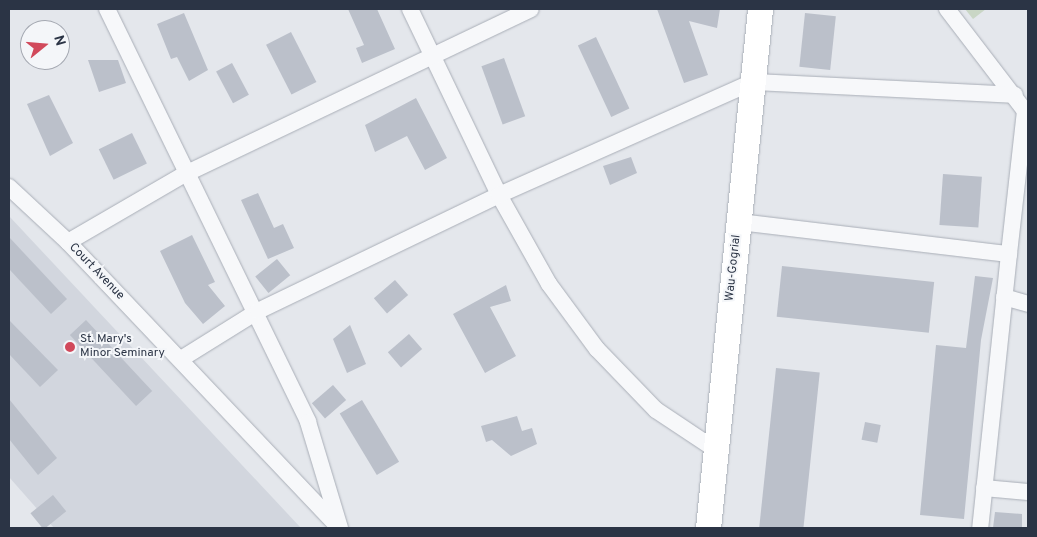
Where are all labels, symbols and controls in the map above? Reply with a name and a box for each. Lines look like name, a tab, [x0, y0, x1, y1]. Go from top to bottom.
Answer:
north arrow	[20, 20, 70, 70]
text: N	[49, 33, 68, 48]
street label: Wau-Gogrial	[723, 234, 745, 302]
street label: Court Avenue	[65, 240, 127, 304]
place label: St. Mary's Minor Seminary	[80, 333, 165, 361]
marker: St. Mary's Minor Seminary	[64, 341, 76, 353]

